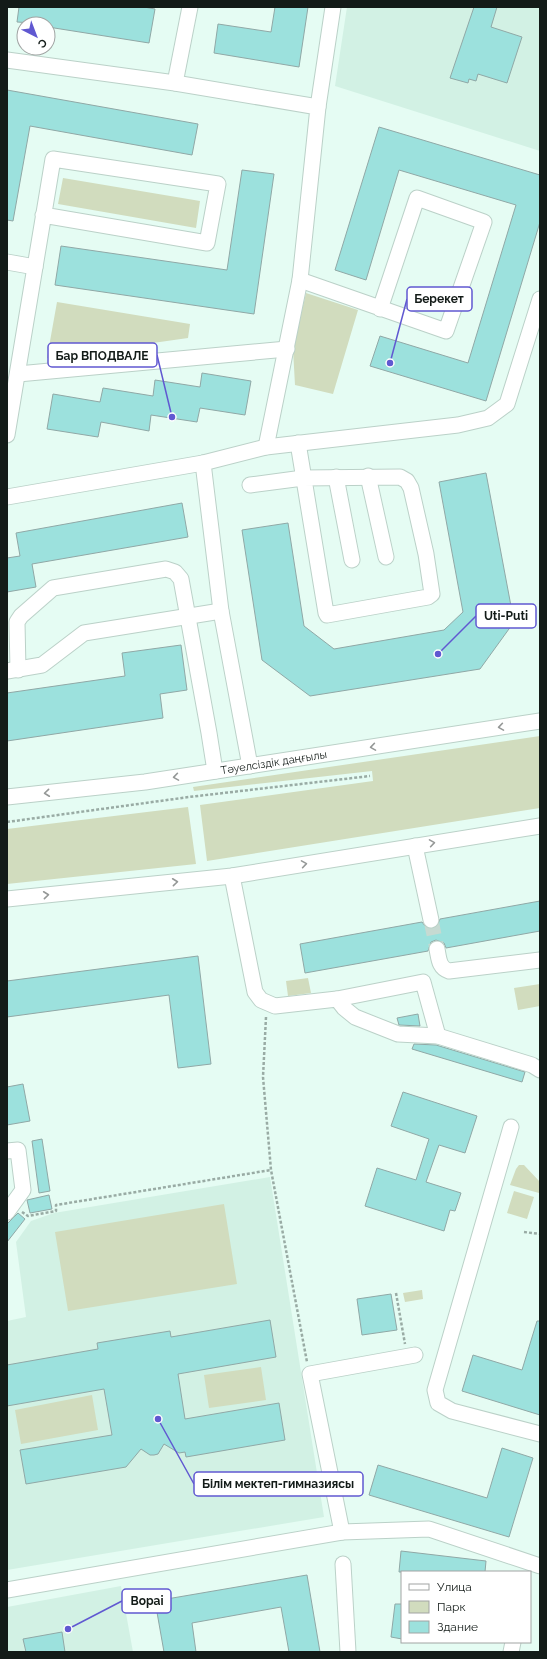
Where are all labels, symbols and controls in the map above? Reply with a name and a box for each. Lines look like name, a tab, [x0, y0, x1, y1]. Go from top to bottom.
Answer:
north arrow	[16, 16, 56, 56]
text: С	[35, 36, 50, 51]
callout: Берекет	[407, 287, 472, 311]
text: Берекет	[414, 292, 464, 306]
callout: Бар ВПОДВАЛЕ	[48, 343, 157, 367]
text: Бар ВПОДВАЛЕ	[56, 349, 148, 363]
callout: Uti-Puti	[476, 604, 536, 628]
text: Uti-Puti	[484, 609, 528, 623]
one-way arrow	[498, 722, 505, 731]
one-way arrow	[370, 742, 376, 751]
street label: Тәуелсіздік даңғылы	[220, 748, 328, 777]
one-way arrow	[173, 773, 179, 781]
one-way arrow	[44, 788, 50, 797]
one-way arrow	[429, 839, 435, 848]
one-way arrow	[301, 860, 307, 869]
one-way arrow	[172, 878, 178, 887]
one-way arrow	[43, 891, 49, 900]
callout: Білім мектеп-гимназиясы	[194, 1472, 363, 1496]
text: Білім мектеп-гимназиясы	[202, 1477, 354, 1491]
legend	[401, 1571, 531, 1643]
text: Улица	[437, 1580, 472, 1594]
callout: Bopai	[122, 1589, 171, 1613]
text: Bopai	[131, 1594, 164, 1608]
text: Парк	[437, 1600, 466, 1614]
text: Здание	[437, 1620, 478, 1634]

